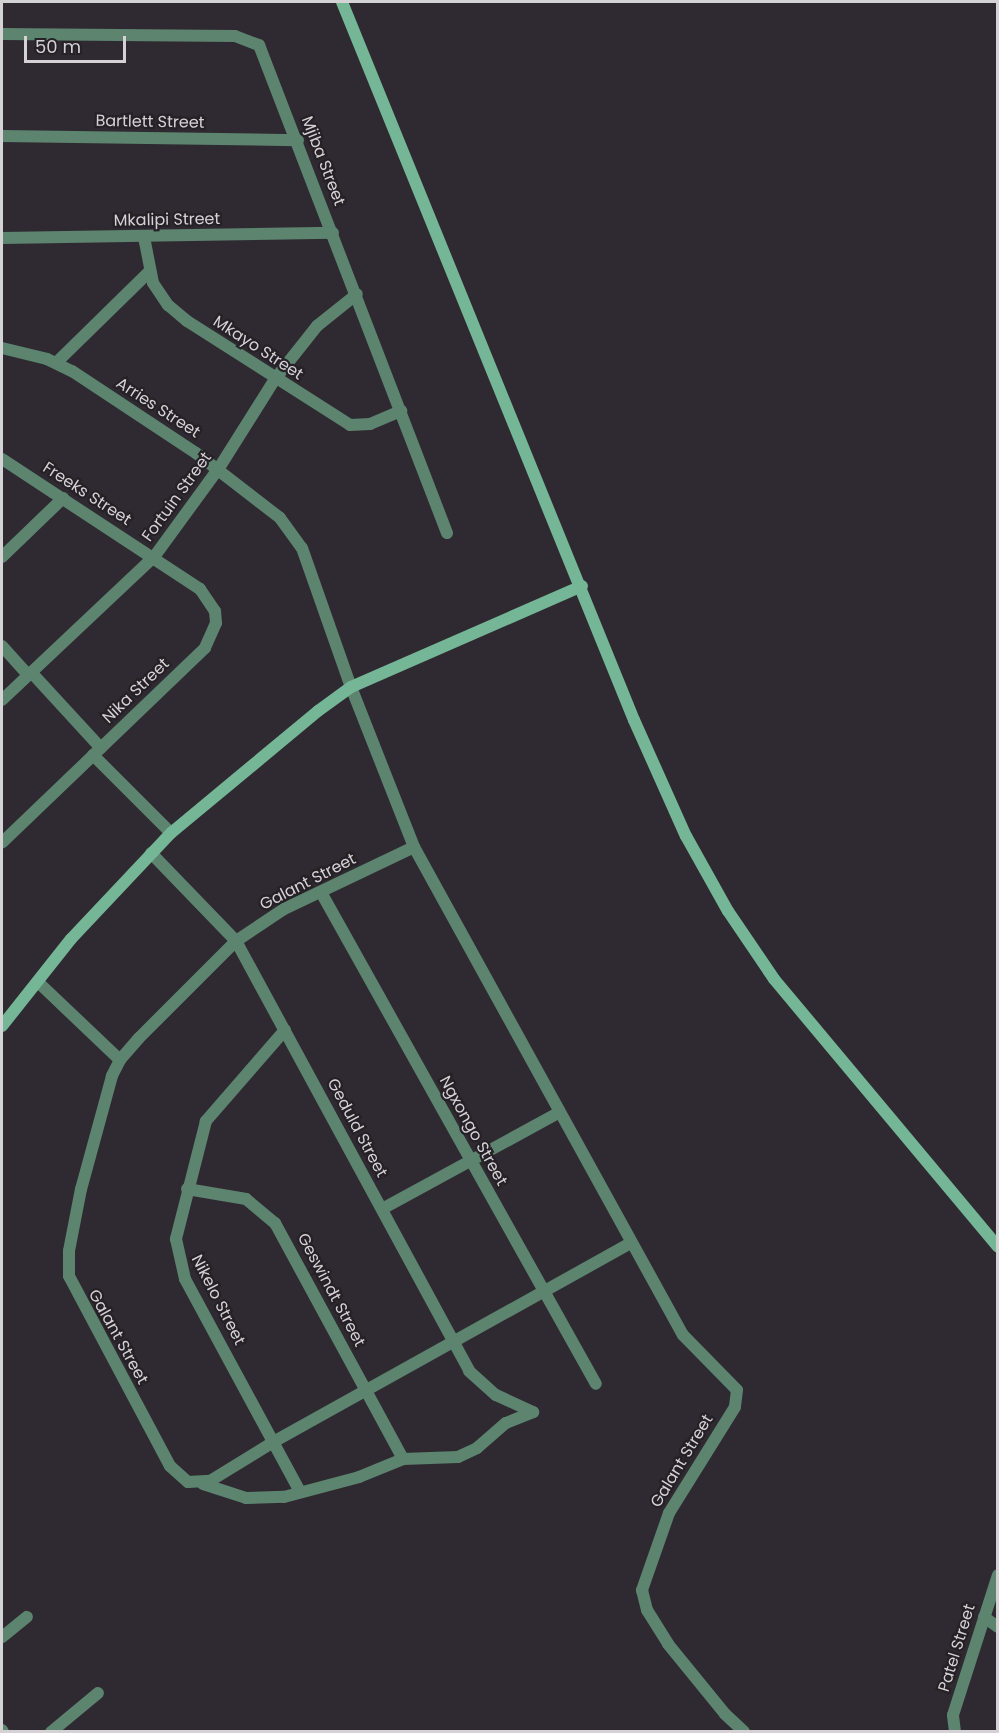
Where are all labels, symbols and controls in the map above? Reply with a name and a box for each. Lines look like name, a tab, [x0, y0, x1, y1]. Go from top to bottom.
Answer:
scale bar	[27, 24, 129, 62]
text: 50 m	[35, 34, 81, 59]
street label: Bartlett Street	[95, 111, 205, 133]
street label: Mjiba Street	[297, 113, 349, 209]
street label: Mkalipi Street	[114, 209, 220, 231]
street label: Mkayo Street	[209, 312, 307, 384]
street label: Arries Street	[112, 374, 204, 442]
street label: Fortuin Street	[138, 449, 216, 545]
street label: Freeks Street	[39, 458, 135, 530]
street label: Nika Street	[99, 654, 173, 728]
street label: Galant Street	[257, 850, 359, 914]
street label: Ngxongo Street	[435, 1073, 511, 1189]
street label: Geduld Street	[323, 1075, 391, 1181]
street label: Geswindt Street	[293, 1230, 369, 1350]
street label: Nikelo Street	[187, 1252, 249, 1348]
street label: Galant Street	[84, 1286, 152, 1388]
street label: Galant Street	[647, 1411, 717, 1511]
street label: Patel Street	[935, 1602, 979, 1694]

